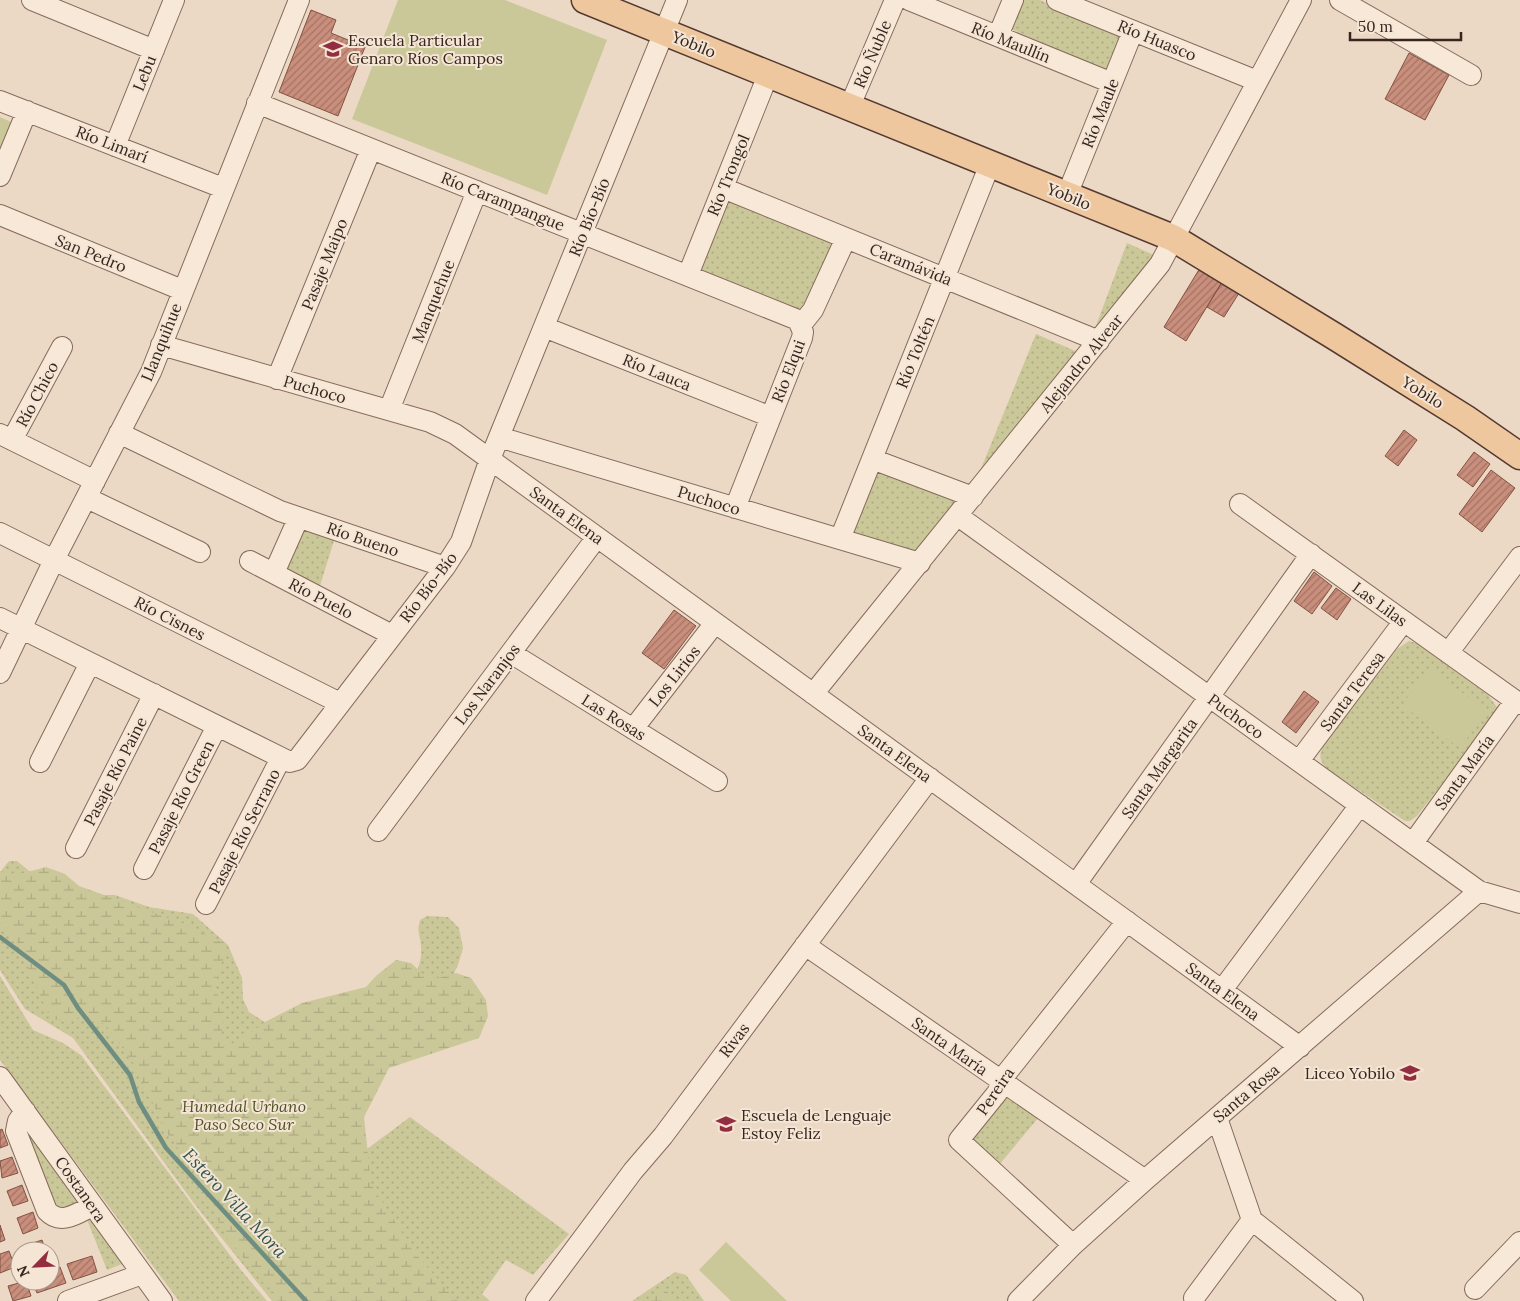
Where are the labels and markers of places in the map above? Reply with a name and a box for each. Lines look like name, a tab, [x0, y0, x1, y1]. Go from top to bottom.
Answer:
place label: Escuela Particular Genaro Ríos Campos	[348, 30, 503, 68]
school or university icon: Escuela Particular Genaro Ríos Campos	[322, 38, 344, 60]
school or university icon: Liceo Yobilo	[1399, 1062, 1421, 1084]
place label: Liceo Yobilo	[1305, 1063, 1395, 1083]
place label: Escuela de Lenguaje Estoy Feliz	[741, 1105, 892, 1143]
school or university icon: Escuela de Lenguaje Estoy Feliz	[715, 1113, 737, 1135]

